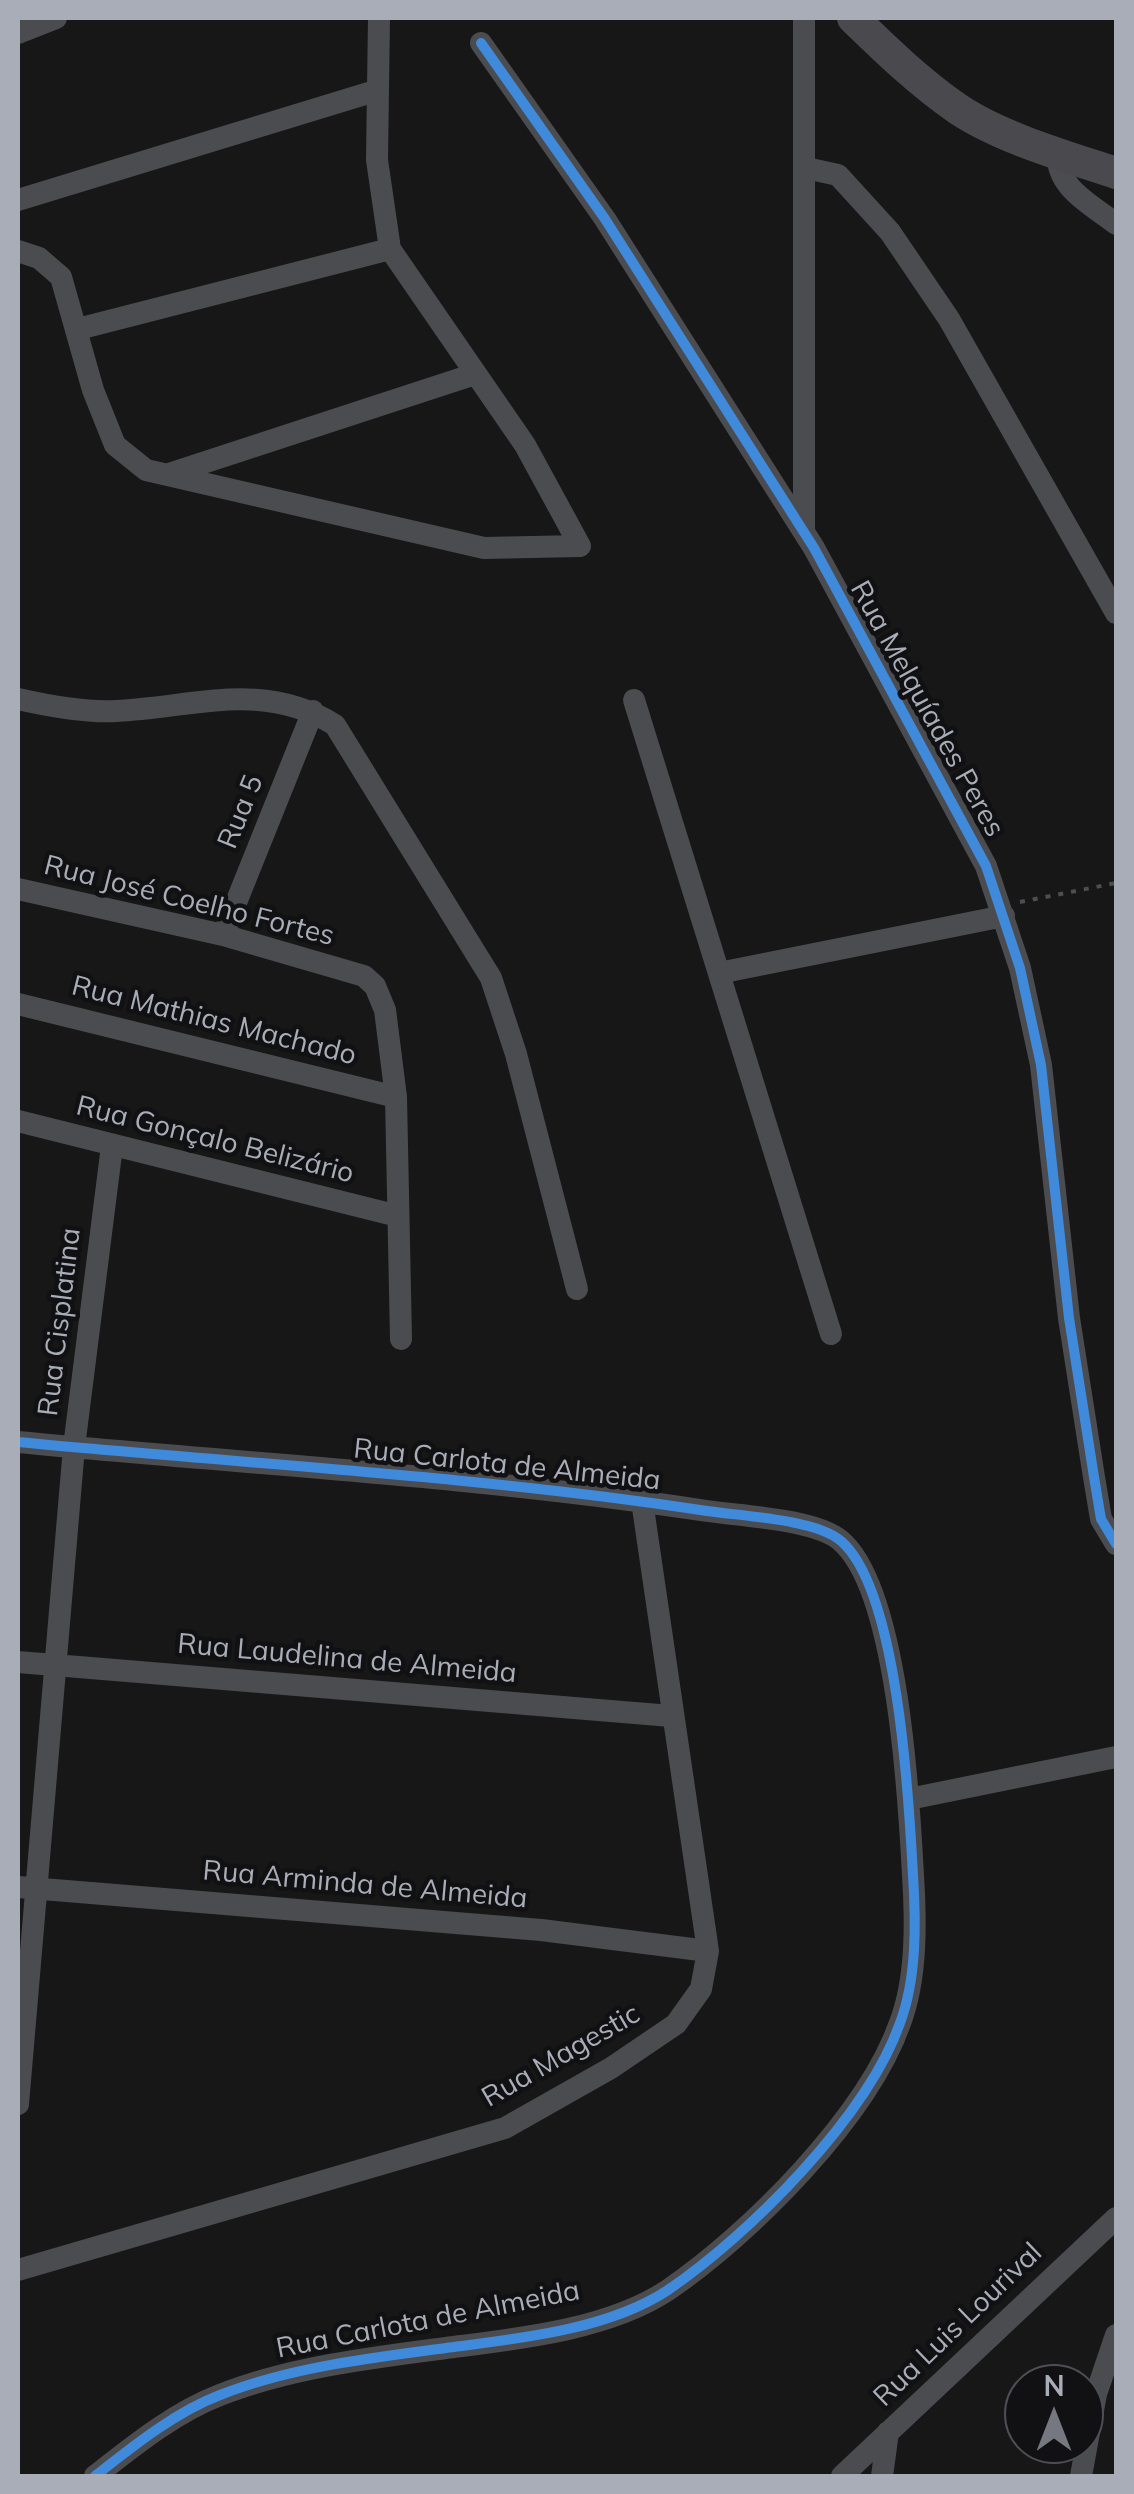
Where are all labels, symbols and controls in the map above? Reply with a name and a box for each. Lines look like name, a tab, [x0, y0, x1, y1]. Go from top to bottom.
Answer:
street label: Rua Melquíades Peres	[843, 575, 1011, 843]
street label: Rua 5	[211, 770, 271, 854]
street label: Rua José Coelho Fortes	[40, 849, 338, 953]
street label: Rua Mathias Machado	[68, 969, 360, 1073]
street label: Rua Gonçalo Belizário	[73, 1089, 357, 1191]
street label: Rua Cisplatina	[32, 1226, 88, 1418]
street label: Rua Carlota de Almeida	[352, 1432, 662, 1498]
street label: Rua Laudelina de Almeida	[176, 1627, 518, 1691]
street label: Rua Arminda de Almeida	[201, 1854, 529, 1916]
street label: Rua Magestic	[476, 1997, 646, 2115]
street label: Rua Luis Lourival	[867, 2236, 1049, 2414]
street label: Rua Carlota de Almeida	[273, 2274, 583, 2366]
north arrow	[1004, 2364, 1104, 2464]
text: N	[1043, 2368, 1065, 2403]

